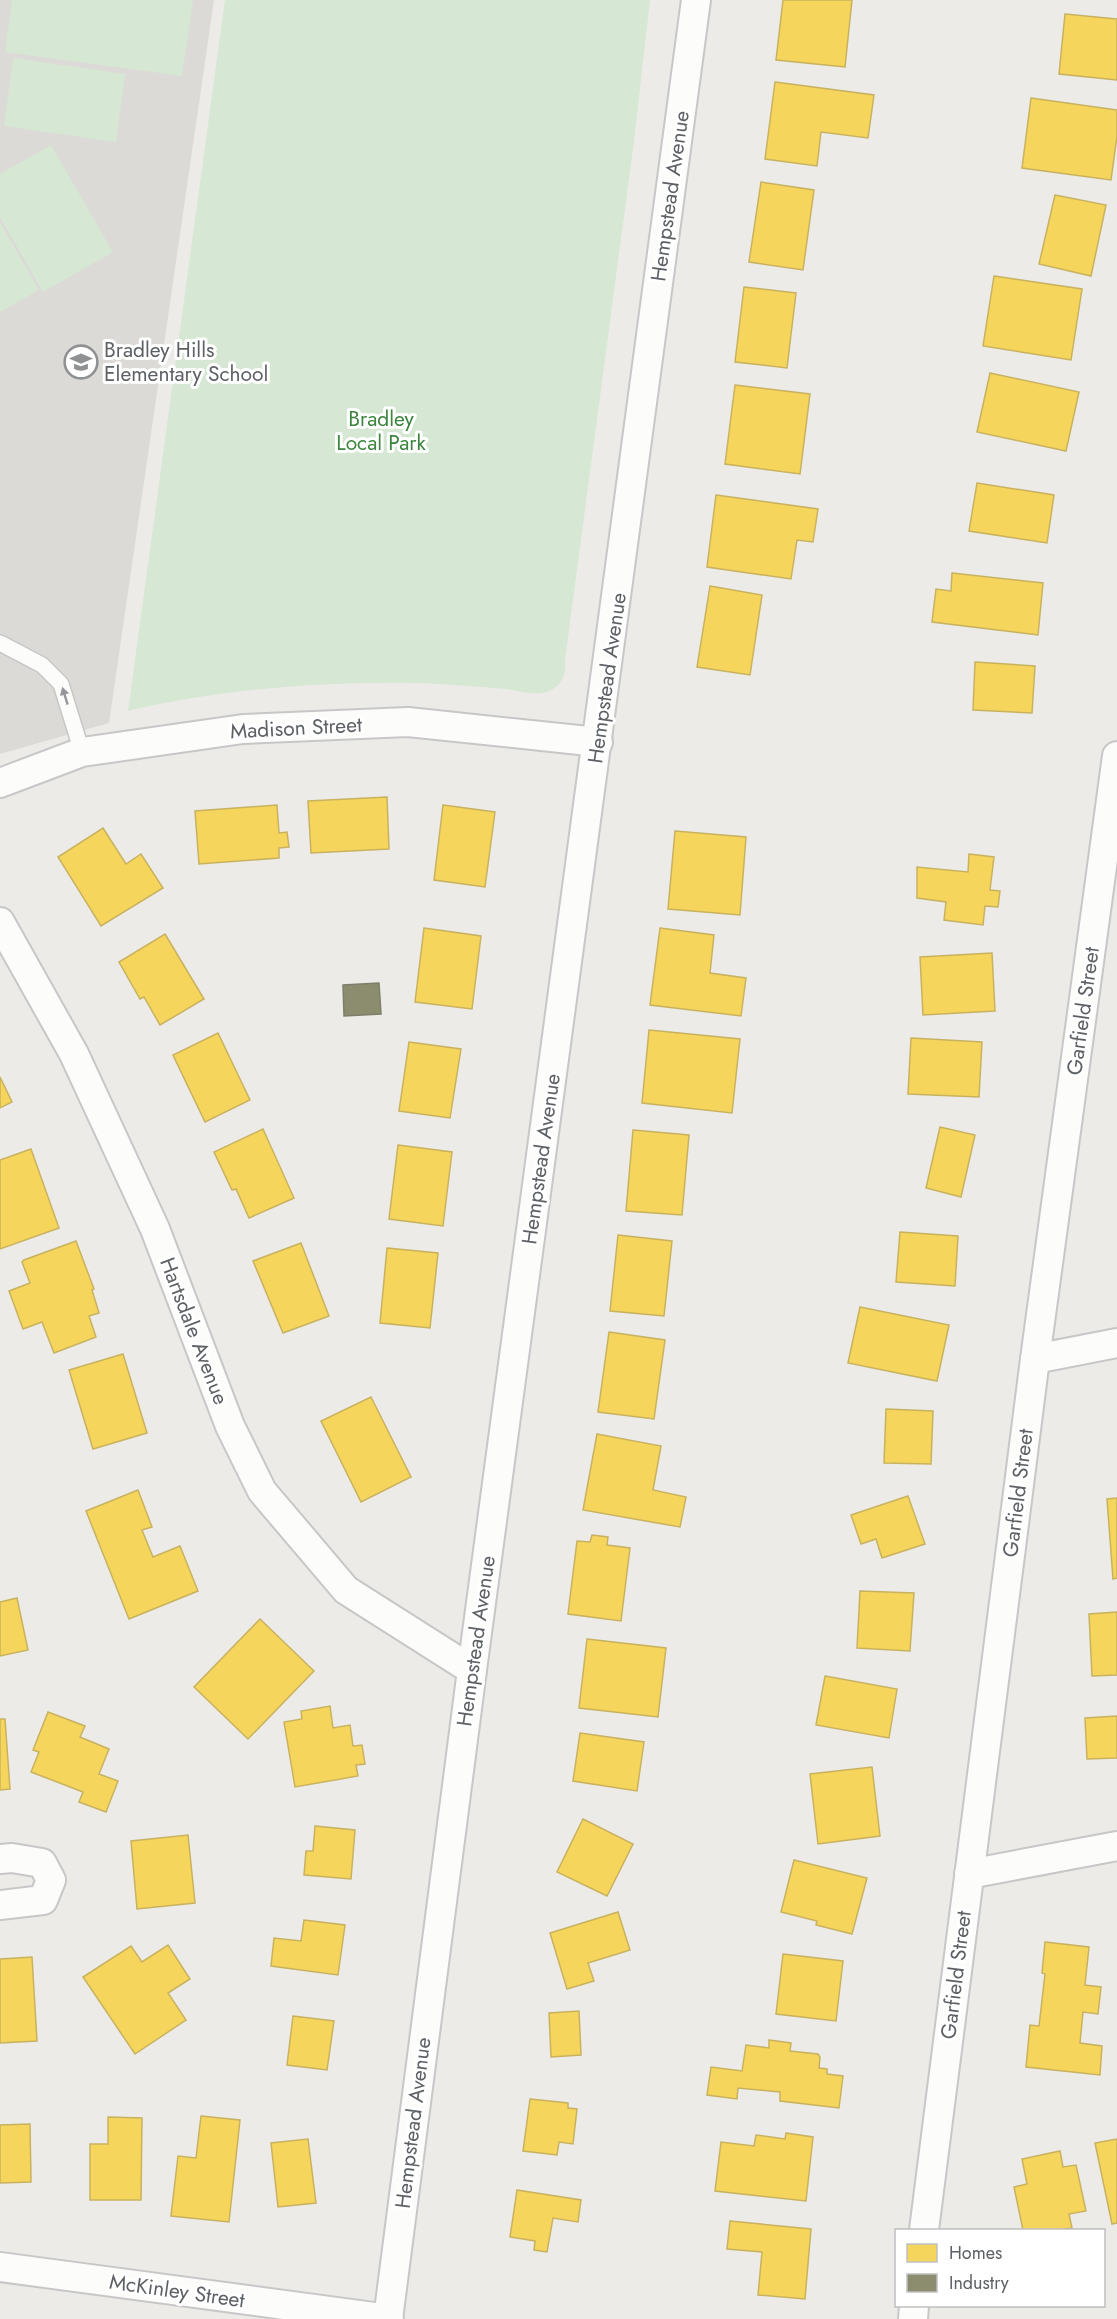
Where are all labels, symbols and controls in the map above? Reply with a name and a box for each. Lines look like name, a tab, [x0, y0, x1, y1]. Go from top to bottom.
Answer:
street label: Hempstead Avenue	[643, 108, 697, 283]
place label: Bradley Hills Elementary School	[104, 335, 268, 389]
school or university icon: Bradley Hills Elementary School	[63, 344, 99, 380]
park label: Bradley Local Park	[336, 404, 427, 458]
street label: Hempstead Avenue	[580, 590, 634, 765]
one-way arrow	[60, 687, 69, 705]
street label: Madison Street	[229, 710, 363, 746]
street label: Garfield Street	[1059, 945, 1107, 1077]
street label: Hempstead Avenue	[514, 1071, 568, 1246]
street label: Hartsdale Avenue	[152, 1253, 236, 1409]
street label: Garfield Street	[995, 1427, 1041, 1559]
street label: Hempstead Avenue	[449, 1553, 503, 1728]
street label: Garfield Street	[933, 1909, 979, 2041]
street label: Hempstead Avenue	[388, 2035, 438, 2210]
legend	[895, 2229, 1105, 2307]
text: Homes	[949, 2240, 1002, 2266]
street label: McKinley Street	[107, 2267, 247, 2315]
text: Industry	[949, 2270, 1009, 2296]

